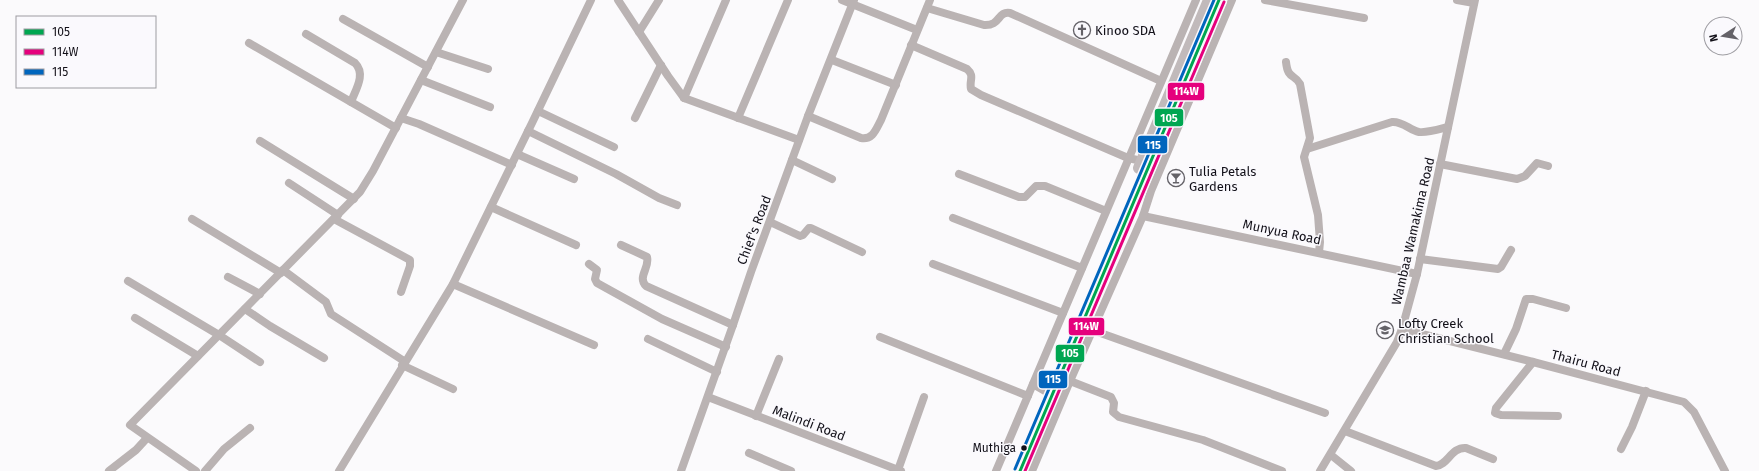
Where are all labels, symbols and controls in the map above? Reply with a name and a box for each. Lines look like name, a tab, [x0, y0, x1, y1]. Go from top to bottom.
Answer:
legend	[16, 16, 156, 88]
north arrow	[1703, 16, 1743, 56]
church icon: Kinoo SDA	[1072, 20, 1092, 40]
place label: Kinoo SDA	[1095, 23, 1156, 38]
text: 105	[52, 25, 70, 39]
text: N	[1707, 33, 1721, 43]
text: 114W	[52, 45, 78, 59]
text: 115	[52, 65, 68, 79]
line badge: 114W	[1167, 82, 1205, 101]
text: 114W	[1173, 85, 1199, 98]
line badge: 105	[1154, 108, 1184, 127]
text: 105	[1160, 112, 1178, 125]
line badge: 115	[1137, 135, 1168, 154]
text: 115	[1145, 139, 1161, 152]
street label: Wambaa Wamakima Road	[1389, 156, 1437, 306]
place label: Tulia Petals Gardens	[1189, 164, 1256, 194]
bar icon: Tulia Petals Gardens	[1166, 168, 1186, 188]
street label: Chief's Road	[734, 193, 774, 267]
street label: Munyua Road	[1241, 216, 1323, 248]
place label: Lofty Creek Christian School	[1398, 316, 1494, 346]
line badge: 114W	[1068, 317, 1105, 336]
text: 114W	[1073, 320, 1099, 333]
school or university icon: Lofty Creek Christian School	[1375, 320, 1395, 340]
line badge: 105	[1055, 344, 1085, 363]
text: 105	[1061, 347, 1079, 360]
street label: Thairu Road	[1550, 347, 1622, 379]
line badge: 115	[1038, 370, 1068, 389]
text: 115	[1045, 373, 1061, 386]
street label: Malindi Road	[770, 402, 848, 444]
place label: Muthiga	[972, 441, 1016, 455]
marker: Muthiga	[1019, 443, 1029, 453]

